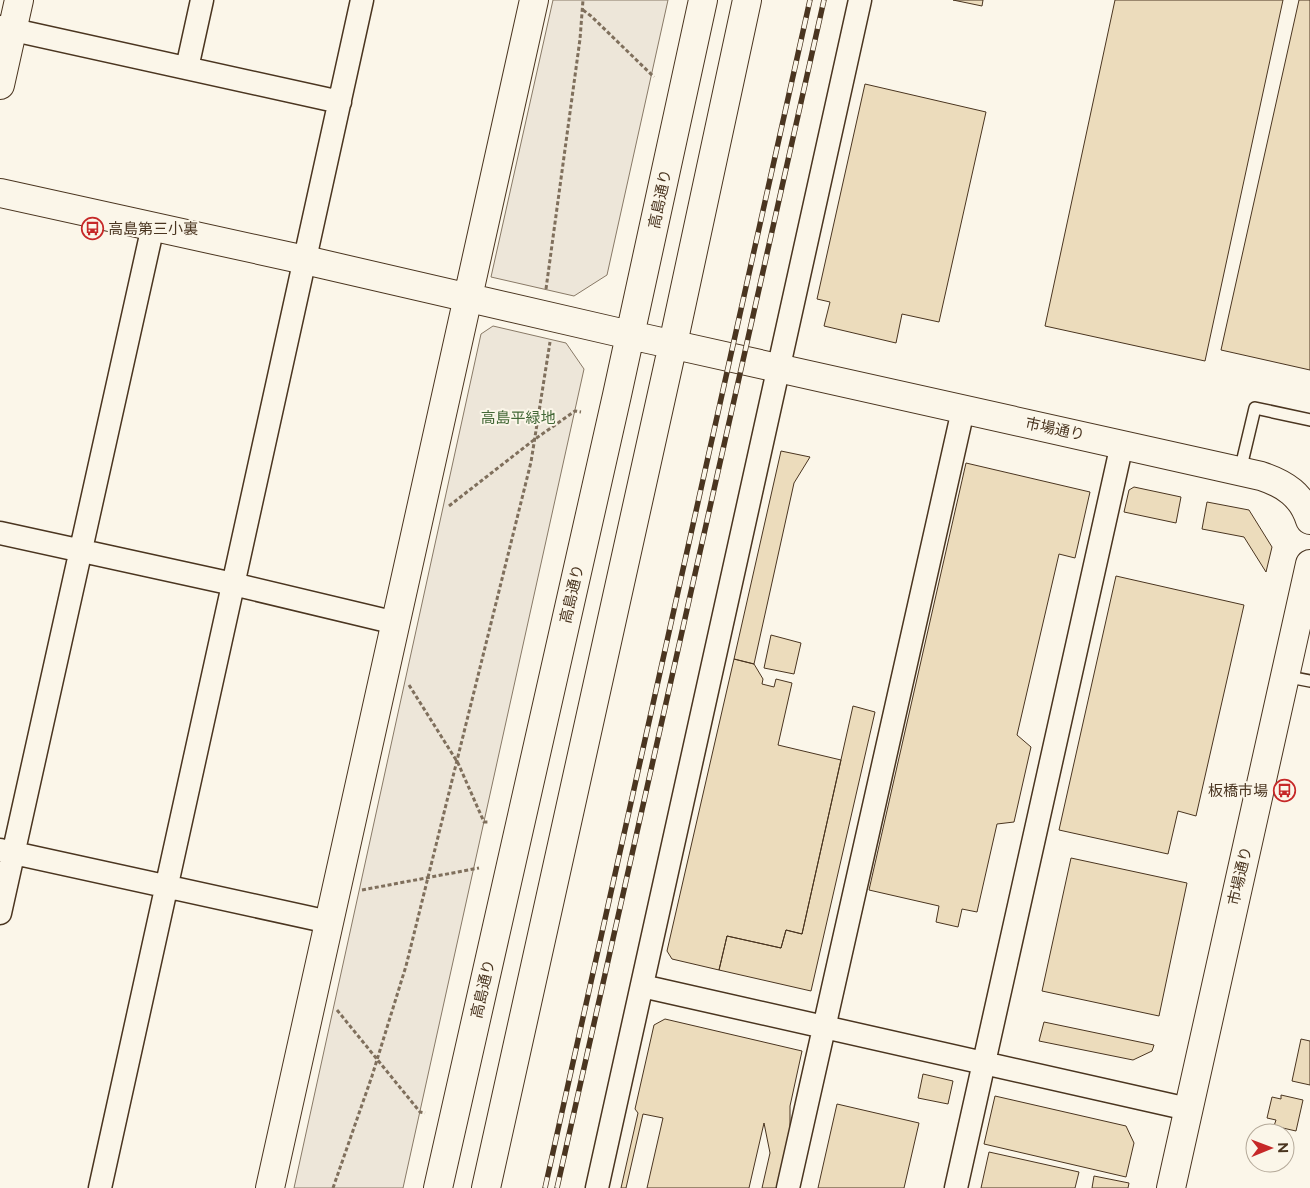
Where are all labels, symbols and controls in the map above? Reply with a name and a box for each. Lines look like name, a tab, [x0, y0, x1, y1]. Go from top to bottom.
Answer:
street label: 高島通り	[645, 168, 675, 230]
bus stop icon: 高島第三小裏	[80, 217, 104, 241]
place label: 高島第三小裏	[108, 220, 198, 238]
park label: 高島平緑地	[480, 409, 556, 427]
street label: 市場通り	[1024, 414, 1086, 444]
street label: 高島通り	[556, 563, 588, 625]
bus stop icon: 板橋市場	[1272, 779, 1296, 803]
place label: 板橋市場	[1208, 782, 1268, 800]
street label: 市場通り	[1224, 845, 1256, 907]
street label: 高島通り	[467, 958, 499, 1020]
north arrow	[1245, 1123, 1295, 1173]
text: N	[1275, 1142, 1291, 1153]

